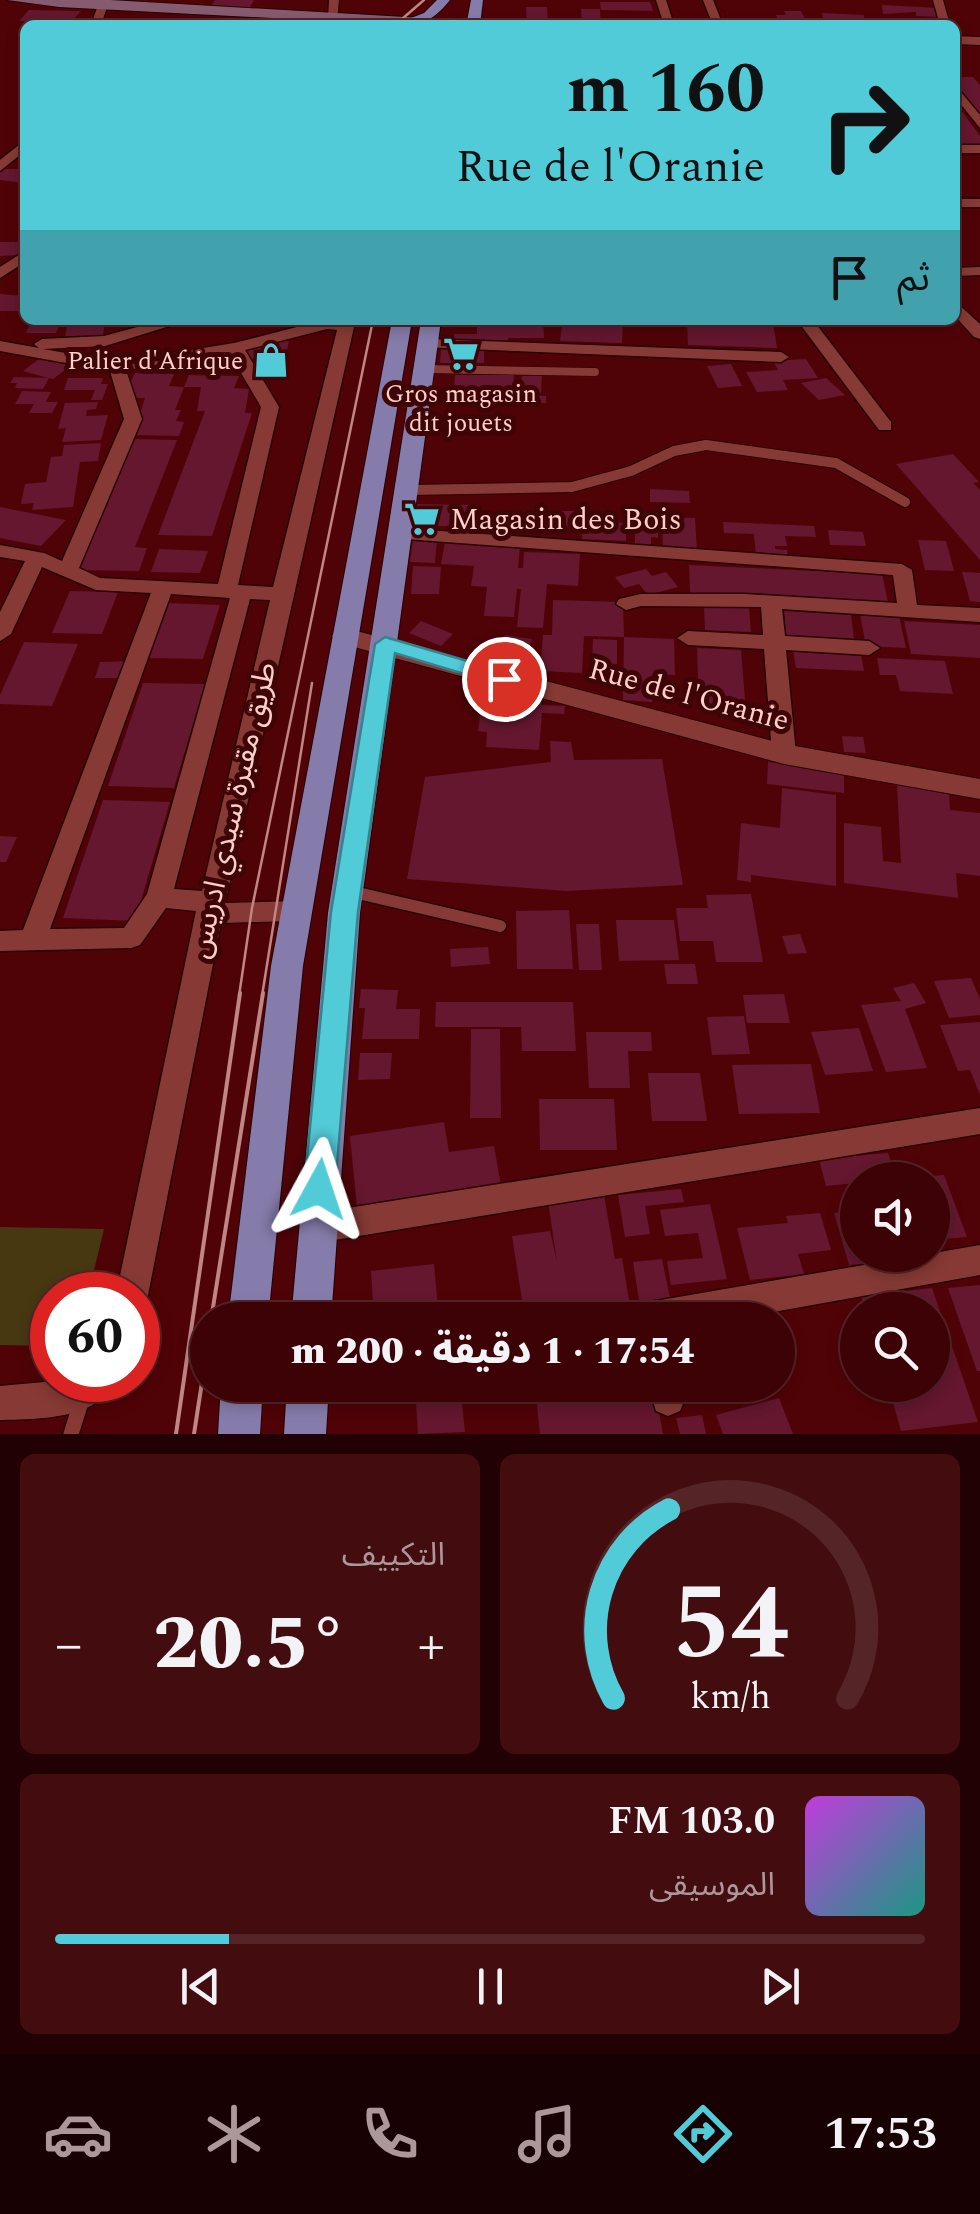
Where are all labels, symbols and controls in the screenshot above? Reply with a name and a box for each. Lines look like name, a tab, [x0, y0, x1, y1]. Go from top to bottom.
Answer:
text: 160 m	[567, 37, 765, 143]
icon: right	[800, 60, 930, 190]
text: Rue de l'Oranie	[456, 133, 765, 202]
icon: arrive	[822, 250, 877, 305]
text: ثم	[897, 250, 930, 308]
supermarket icon: Gros magasin dit jouets	[442, 335, 480, 373]
shop icon: Palier d'Afrique	[252, 341, 290, 379]
place label: Palier d'Afrique	[67, 343, 243, 381]
place label: Gros magasin dit jouets	[385, 376, 537, 443]
place label: Magasin des Bois	[450, 497, 682, 543]
supermarket icon: Magasin des Bois	[403, 500, 441, 538]
pin	[462, 637, 547, 722]
street label: Rue de l'Oranie	[583, 646, 794, 744]
icon: arrive	[477, 652, 532, 707]
street label: طريق مقبرة سيدي ادريس	[177, 658, 289, 963]
position arrow	[267, 1137, 371, 1241]
map controls	[840, 1162, 950, 1402]
button: sound	[840, 1162, 950, 1272]
speed limit sign: 60	[30, 1272, 160, 1402]
button: search	[840, 1292, 950, 1402]
text: 17:54 · 1 دقيقة · 200 m	[291, 1323, 694, 1381]
text: التكييف	[342, 1531, 445, 1580]
text: 54	[672, 1546, 788, 1704]
text: 20.5°	[153, 1588, 347, 1702]
text: −	[55, 1604, 83, 1687]
text: +	[417, 1604, 445, 1687]
text: km/h	[690, 1670, 770, 1725]
text: 103.0 FM	[608, 1793, 775, 1851]
text: الموسيقى	[649, 1861, 775, 1910]
icon: previous	[173, 1959, 228, 2014]
icon: pause	[463, 1959, 518, 2014]
icon: next	[753, 1959, 808, 2014]
icon: car	[43, 2099, 113, 2169]
icon: climate	[199, 2099, 269, 2169]
icon: phone	[355, 2099, 425, 2169]
icon: music	[512, 2099, 582, 2169]
icon: directions	[668, 2099, 738, 2169]
text: 17:53	[824, 2100, 937, 2169]

